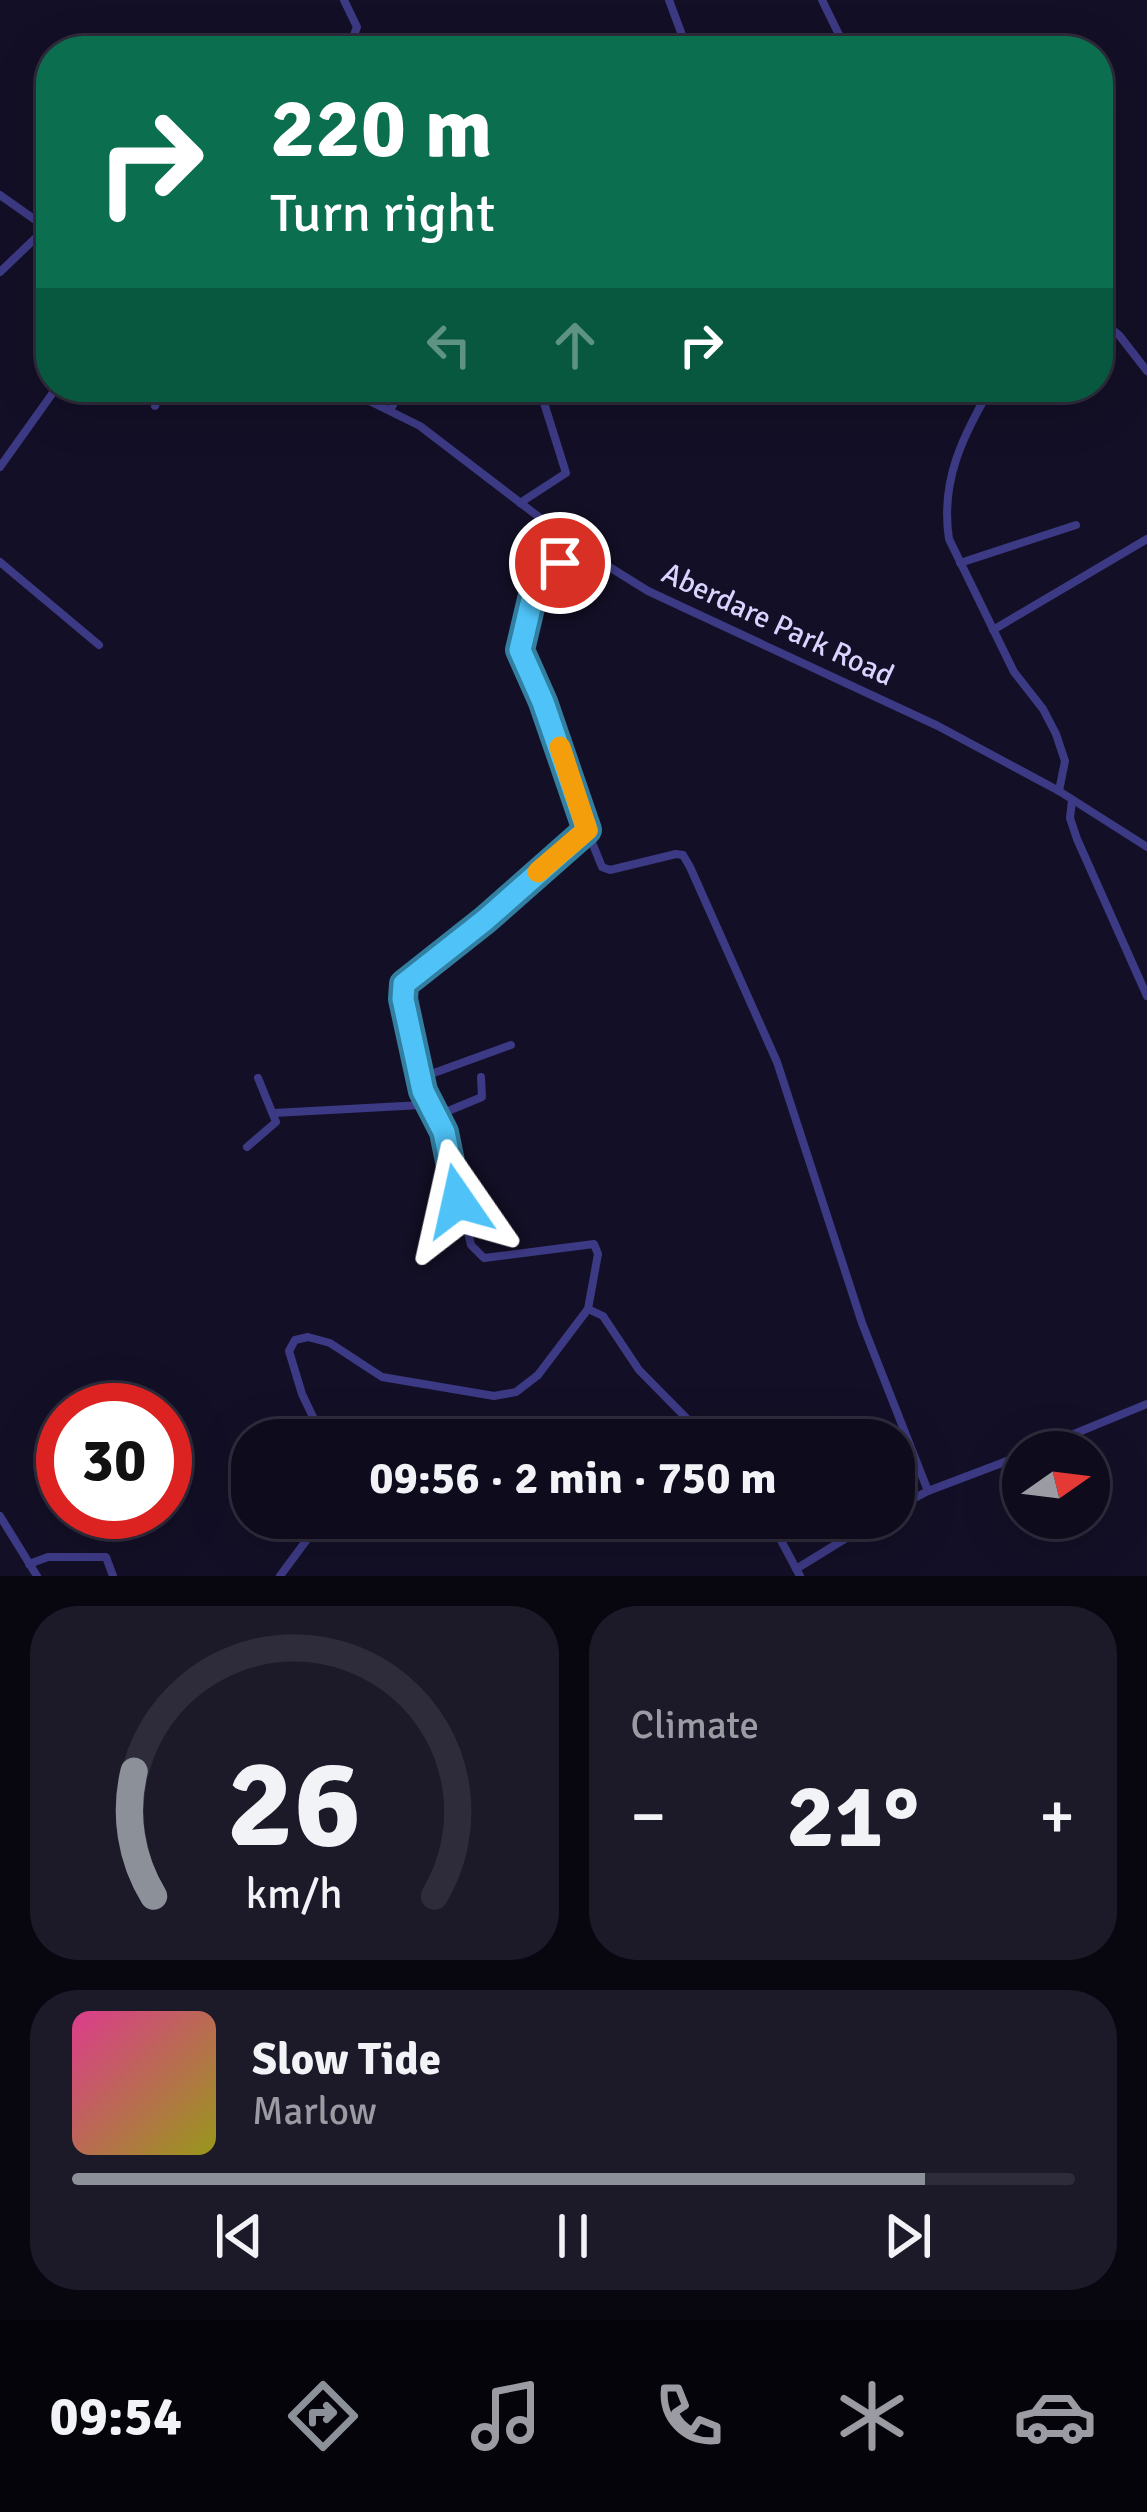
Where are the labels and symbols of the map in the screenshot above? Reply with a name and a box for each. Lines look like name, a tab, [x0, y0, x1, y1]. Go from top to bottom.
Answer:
pin	[509, 512, 611, 614]
street label: Aberdare Park Road	[656, 555, 900, 694]
position arrow	[395, 1138, 521, 1264]
speed limit sign: 30	[36, 1383, 192, 1539]
north arrow	[1002, 1431, 1110, 1539]

